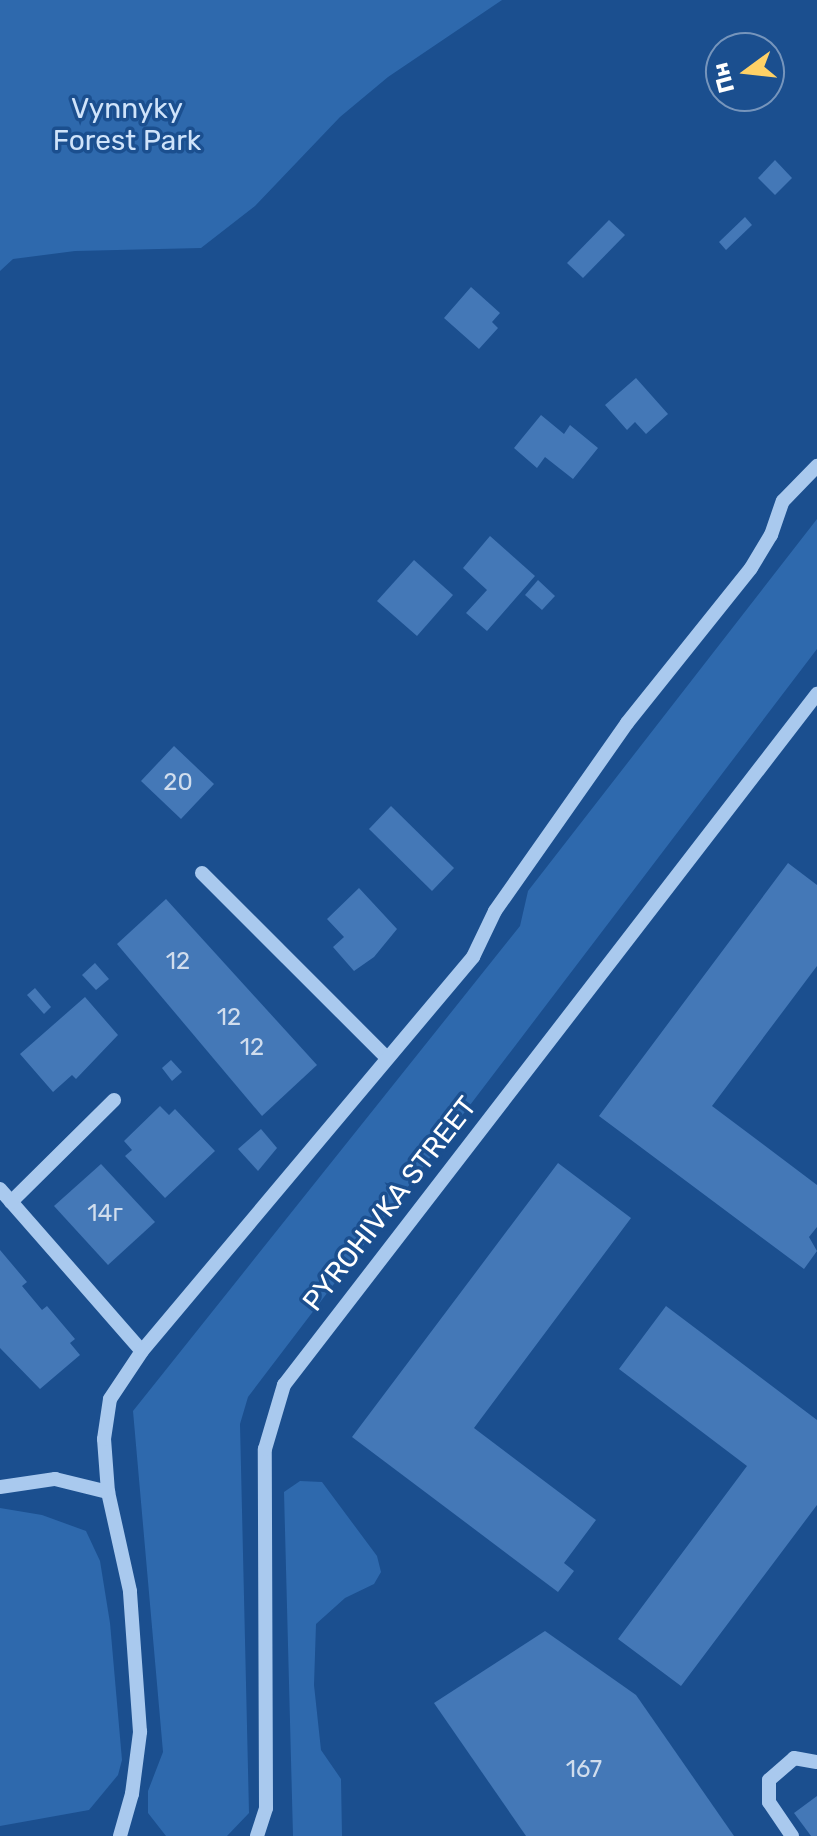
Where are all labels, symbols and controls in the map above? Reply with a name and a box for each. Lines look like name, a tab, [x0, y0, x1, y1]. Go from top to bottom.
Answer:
north arrow	[705, 32, 785, 112]
text: Пн	[706, 60, 740, 96]
park label: Vynnyky Forest Park	[53, 92, 201, 158]
house number: 20	[163, 769, 193, 797]
house number: 12	[166, 948, 190, 976]
house number: 12	[217, 1004, 241, 1032]
house number: 12	[240, 1034, 264, 1062]
street label: PYROHIVKA STREET	[296, 1090, 484, 1318]
house number: 14г	[87, 1200, 123, 1228]
house number: 167	[566, 1756, 602, 1784]

